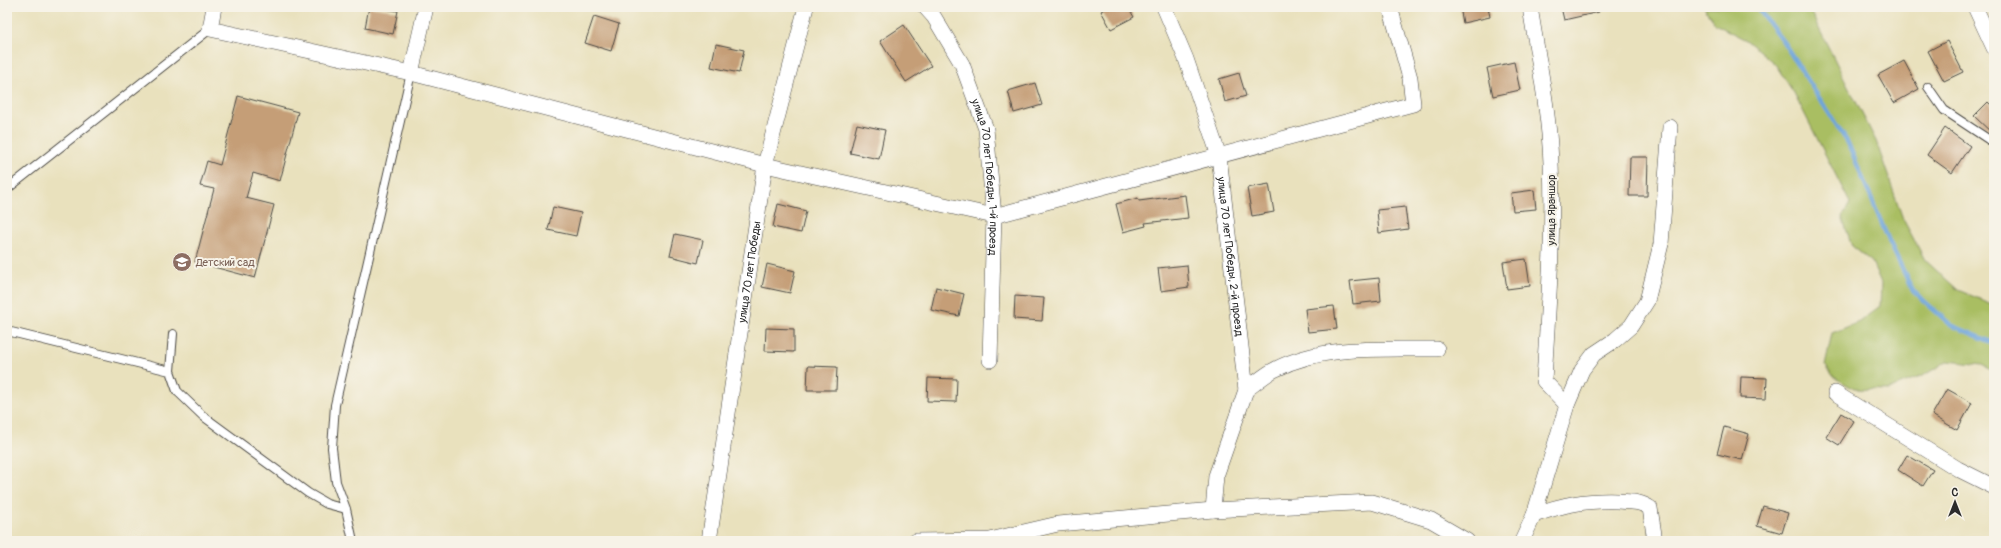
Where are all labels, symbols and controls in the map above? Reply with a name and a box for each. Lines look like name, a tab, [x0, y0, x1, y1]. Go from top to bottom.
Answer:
street label: улица 70 лет Победы, 1-й проезд	[969, 96, 1001, 256]
street label: улица 70 лет Победы, 2-й проезд	[1215, 175, 1246, 337]
street label: улица Яраншор	[1545, 175, 1558, 246]
street label: улица 70 лет Победы	[735, 220, 763, 325]
school or university icon: Детский сад	[171, 251, 193, 273]
place label: Детский сад	[195, 256, 255, 269]
north arrow	[1935, 482, 1975, 522]
text: С	[1952, 486, 1959, 499]

